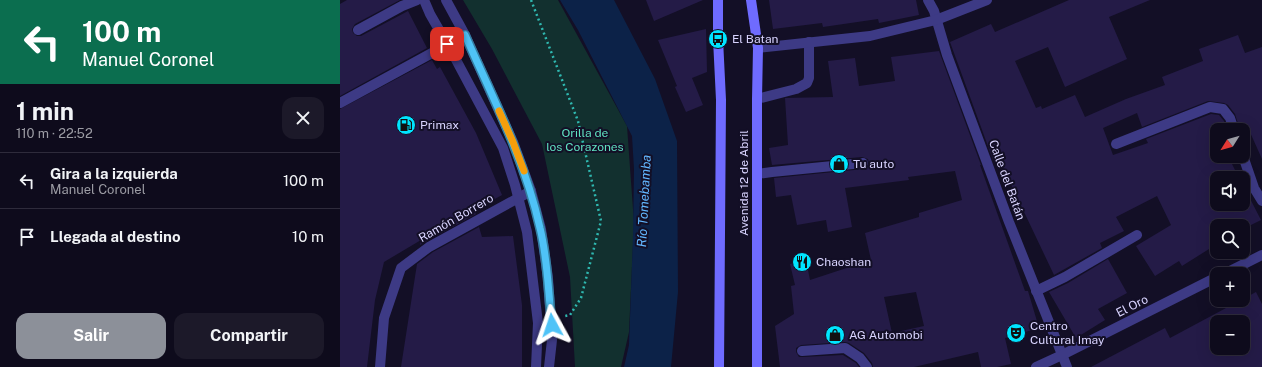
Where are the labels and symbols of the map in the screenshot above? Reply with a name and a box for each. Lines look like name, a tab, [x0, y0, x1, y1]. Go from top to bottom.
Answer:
pin	[430, 27, 464, 61]
bus stop icon: El Batan	[707, 28, 729, 50]
place label: El Batan	[732, 32, 779, 46]
fuel station icon: Primax	[395, 114, 417, 136]
place label: Primax	[420, 118, 459, 132]
north arrow	[1210, 123, 1250, 163]
park label: Orilla de los Corazones	[546, 126, 624, 154]
street label: Avenida 12 de Abril	[737, 130, 751, 236]
street label: Calle del Batán	[986, 138, 1028, 222]
shop icon: Tu auto	[828, 153, 850, 175]
water label: Río Tomebamba	[634, 154, 654, 248]
place label: Tu auto	[853, 157, 894, 171]
street label: Ramón Borrero	[416, 191, 496, 245]
restaurant icon: Chaoshan	[791, 251, 813, 273]
place label: Chaoshan	[816, 255, 871, 269]
street label: El Oro	[1114, 292, 1150, 320]
position arrow	[531, 304, 573, 346]
place label: Centro Cultural Imay	[1030, 319, 1105, 347]
theatre icon: Centro Cultural Imay	[1005, 322, 1027, 344]
shop icon: AG Automobi	[824, 324, 846, 346]
place label: AG Automobi	[849, 328, 923, 342]

